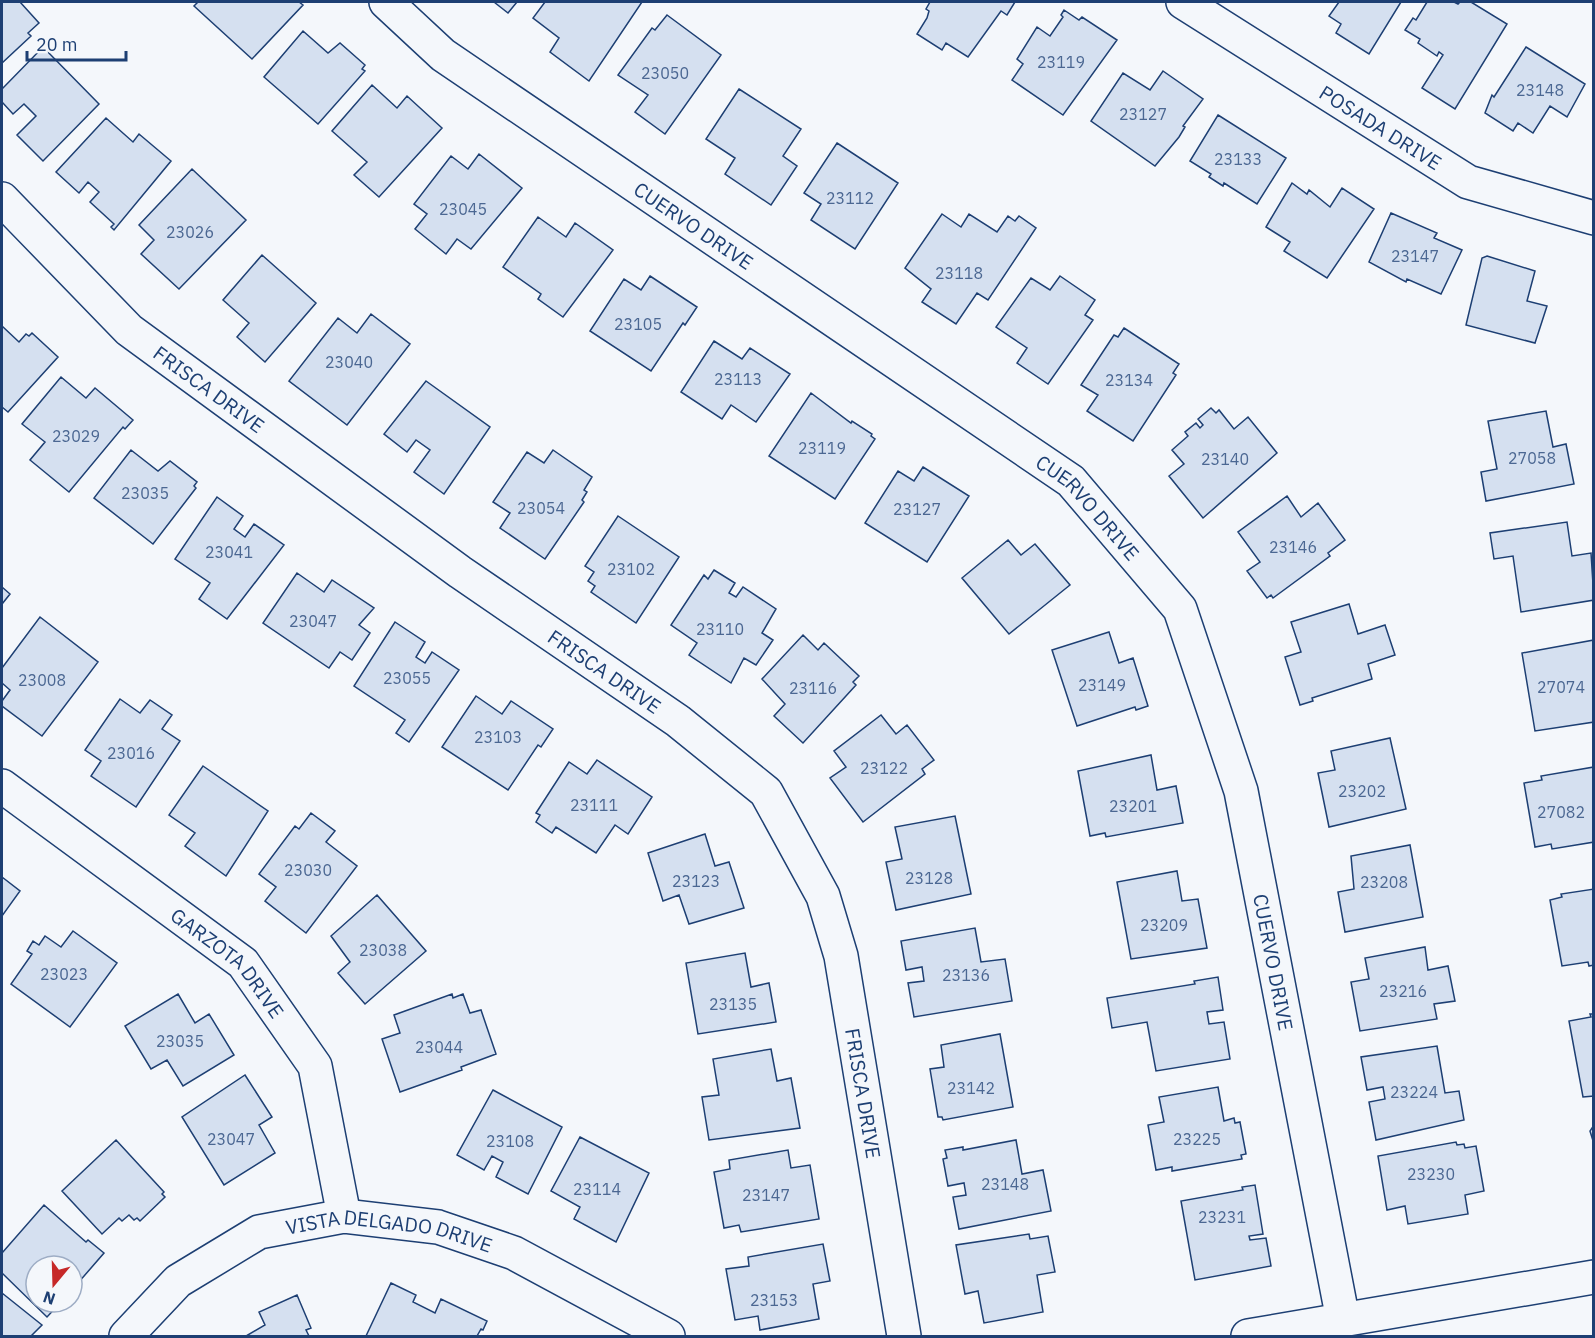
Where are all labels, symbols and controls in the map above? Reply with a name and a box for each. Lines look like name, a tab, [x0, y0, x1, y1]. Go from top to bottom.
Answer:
scale bar	[27, 24, 126, 62]
text: 20 m	[36, 33, 78, 56]
house number: 23119	[1037, 52, 1085, 72]
house number: 23050	[641, 63, 689, 83]
street label: POSADA DRIVE	[1315, 78, 1447, 176]
house number: 23148	[1516, 80, 1564, 100]
house number: 23127	[1119, 104, 1167, 124]
house number: 23133	[1214, 149, 1262, 169]
street label: CUERVO DRIVE	[629, 175, 759, 275]
house number: 23112	[826, 188, 874, 208]
house number: 23045	[439, 199, 487, 219]
house number: 23026	[166, 222, 214, 242]
house number: 23147	[1391, 246, 1439, 266]
house number: 23118	[935, 263, 983, 283]
house number: 23105	[614, 314, 662, 334]
street label: FRISCA DRIVE	[148, 339, 270, 439]
house number: 23040	[325, 352, 373, 372]
house number: 23113	[714, 369, 762, 389]
house number: 23134	[1105, 370, 1153, 390]
house number: 23029	[52, 426, 100, 446]
house number: 23119	[798, 438, 846, 458]
street label: CUERVO DRIVE	[1031, 448, 1146, 566]
house number: 27058	[1508, 448, 1556, 468]
house number: 23140	[1201, 449, 1249, 469]
house number: 23035	[121, 483, 169, 503]
house number: 23054	[517, 498, 565, 518]
house number: 23127	[893, 499, 941, 519]
house number: 23146	[1269, 537, 1317, 557]
house number: 23041	[205, 542, 253, 562]
house number: 23102	[607, 559, 655, 579]
house number: 23047	[289, 611, 337, 631]
house number: 23110	[696, 619, 744, 639]
street label: FRISCA DRIVE	[543, 623, 667, 719]
house number: 23055	[383, 668, 431, 688]
house number: 23008	[18, 670, 66, 690]
house number: 23149	[1078, 675, 1126, 695]
house number: 27074	[1537, 677, 1585, 697]
house number: 23116	[789, 678, 837, 698]
house number: 23103	[474, 727, 522, 747]
house number: 23016	[107, 743, 155, 763]
house number: 23122	[860, 758, 908, 778]
house number: 23202	[1338, 781, 1386, 801]
house number: 23111	[570, 795, 618, 815]
house number: 23201	[1109, 796, 1157, 816]
house number: 27082	[1537, 802, 1585, 822]
house number: 23030	[284, 860, 332, 880]
house number: 23128	[905, 868, 953, 888]
house number: 23123	[672, 871, 720, 891]
house number: 23208	[1360, 872, 1408, 892]
street label: CUERVO DRIVE	[1248, 891, 1300, 1033]
street label: GARZOTA DRIVE	[166, 901, 291, 1023]
house number: 23209	[1140, 915, 1188, 935]
house number: 23038	[359, 940, 407, 960]
house number: 23023	[40, 964, 88, 984]
house number: 23136	[942, 965, 990, 985]
house number: 23216	[1379, 981, 1427, 1001]
house number: 23135	[709, 994, 757, 1014]
street label: FRISCA DRIVE	[840, 1026, 888, 1160]
house number: 23035	[156, 1031, 204, 1051]
house number: 23044	[415, 1037, 463, 1057]
house number: 23142	[947, 1078, 995, 1098]
house number: 23224	[1390, 1082, 1438, 1102]
house number: 23047	[207, 1129, 255, 1149]
house number: 23225	[1173, 1129, 1221, 1149]
house number: 23108	[486, 1131, 534, 1151]
house number: 23230	[1407, 1164, 1455, 1184]
house number: 23148	[981, 1174, 1029, 1194]
house number: 23114	[573, 1179, 621, 1199]
house number: 23147	[742, 1185, 790, 1205]
street label: VISTA DELGADO DRIVE	[283, 1203, 496, 1258]
house number: 23231	[1198, 1207, 1246, 1227]
north arrow	[24, 1254, 84, 1314]
text: N	[40, 1287, 58, 1310]
house number: 23153	[750, 1290, 798, 1310]

